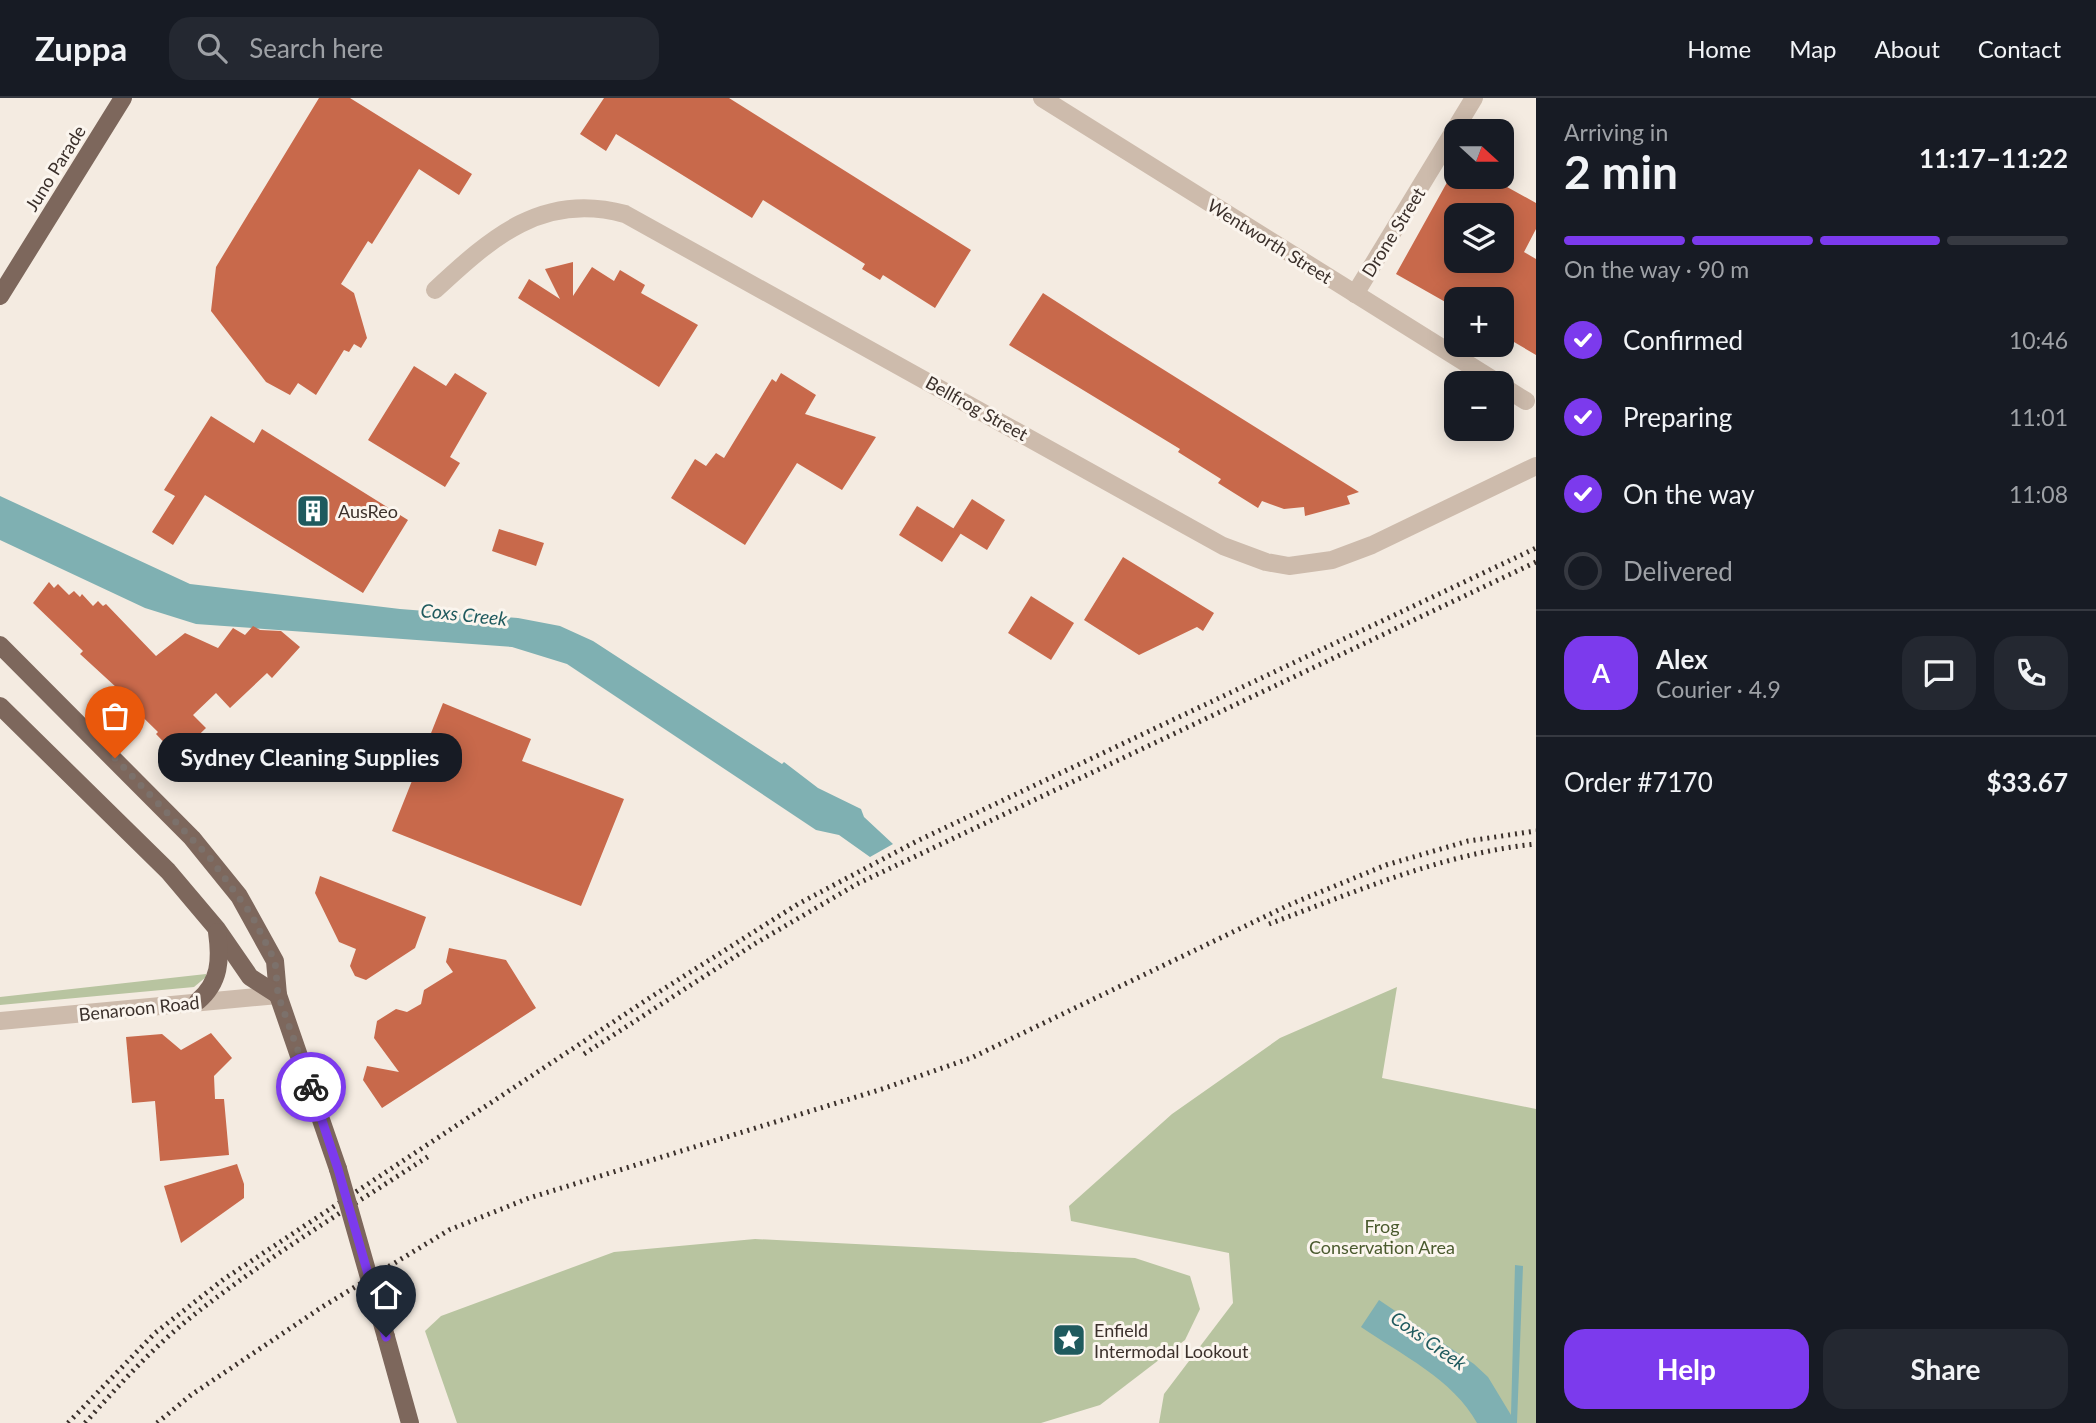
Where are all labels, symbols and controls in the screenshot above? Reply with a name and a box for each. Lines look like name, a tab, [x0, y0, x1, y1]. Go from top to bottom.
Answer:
search box	[169, 17, 659, 80]
text: Zuppa	[35, 28, 127, 68]
icon: search	[193, 29, 231, 67]
text: Search here	[249, 32, 383, 64]
text: Home	[1687, 34, 1751, 63]
text: Map	[1789, 34, 1837, 63]
text: About	[1875, 34, 1940, 63]
text: Contact	[1978, 34, 2061, 63]
text: Arriving in	[1564, 118, 1668, 146]
north arrow	[1444, 119, 1514, 189]
map controls	[1444, 119, 1514, 441]
street label: Juno Parade	[20, 121, 90, 215]
text: 11:17–11:22	[1919, 142, 2068, 174]
text: 2 min	[1564, 144, 1678, 199]
street label: Drone Street	[1357, 183, 1429, 281]
street label: Wentworth Street	[1204, 194, 1337, 288]
button: layers	[1444, 203, 1514, 273]
text: On the way · 90 m	[1564, 255, 1749, 283]
button: +	[1444, 287, 1514, 357]
icon: check	[1564, 321, 1602, 359]
text: Confirmed	[1623, 324, 1743, 356]
text: 10:46	[2009, 326, 2068, 354]
street label: Bellfrog Street	[922, 371, 1032, 445]
button: −	[1444, 371, 1514, 441]
icon: check	[1564, 398, 1602, 436]
text: Preparing	[1623, 401, 1732, 433]
text: 11:01	[2009, 403, 2068, 431]
icon: check	[1564, 475, 1602, 513]
text: On the way	[1623, 478, 1755, 510]
text: 11:08	[2009, 480, 2068, 508]
building icon: AusReo	[294, 492, 332, 530]
place label: AusReo	[338, 500, 398, 522]
text: Delivered	[1623, 555, 1733, 587]
water label: Coxs Creek	[420, 598, 509, 630]
button: chat	[1902, 636, 1976, 710]
button: phone	[1994, 636, 2068, 710]
text: Alex	[1656, 643, 1708, 675]
text: A	[1592, 657, 1610, 689]
text: Courier · 4.9	[1656, 675, 1781, 703]
pin	[85, 686, 145, 758]
icon: bag	[96, 697, 134, 735]
callout: Sydney Cleaning Supplies	[157, 734, 462, 782]
text: Sydney Cleaning Supplies	[181, 743, 439, 771]
text: Order #7170	[1564, 766, 1713, 798]
text: $33.67	[1986, 766, 2068, 798]
street label: Benaroon Road	[78, 991, 200, 1025]
courier	[276, 1052, 346, 1122]
icon: bike	[292, 1068, 330, 1106]
park label: Frog Conservation Area	[1309, 1215, 1455, 1258]
pin	[356, 1265, 416, 1337]
icon: home	[367, 1276, 405, 1314]
water label: Coxs Creek	[1387, 1306, 1472, 1375]
place label: Enfield Intermodal Lookout	[1094, 1319, 1249, 1362]
place icon: Enfield Intermodal Lookout	[1050, 1321, 1088, 1359]
button: Help	[1564, 1329, 1809, 1409]
button: Share	[1823, 1329, 2068, 1409]

